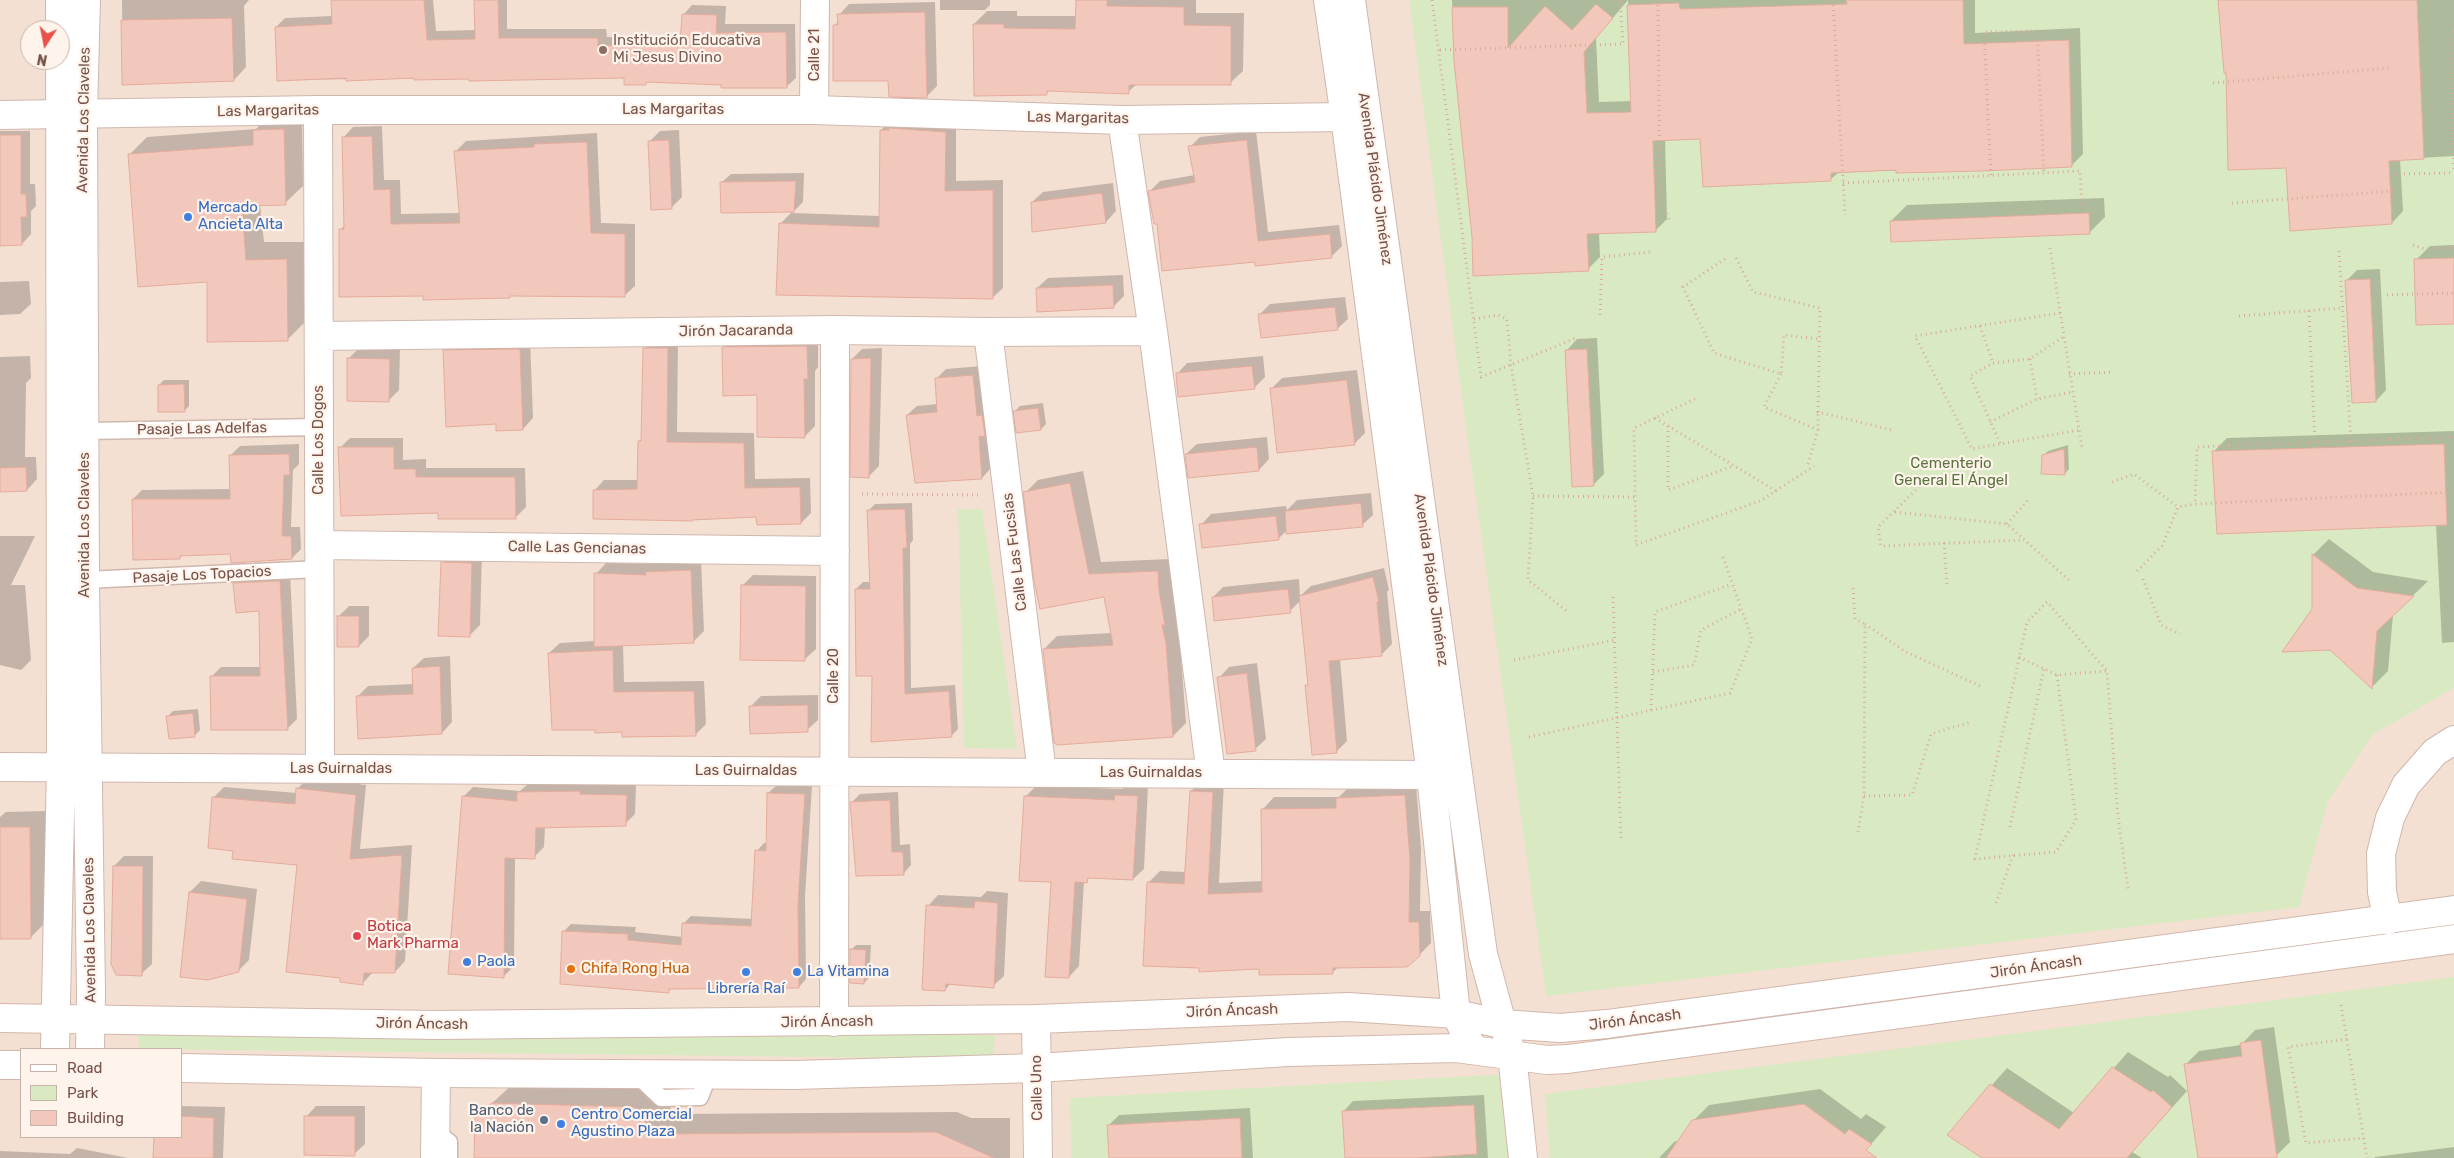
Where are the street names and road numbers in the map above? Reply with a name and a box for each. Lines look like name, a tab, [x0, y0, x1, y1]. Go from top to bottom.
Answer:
street label: Calle 21	[806, 29, 824, 81]
street label: Avenida Los Claveles	[74, 47, 94, 193]
street label: Avenida Plácido Jiménez	[1354, 91, 1396, 267]
street label: Las Margaritas	[217, 101, 319, 121]
street label: Las Margaritas	[622, 101, 724, 119]
street label: Las Margaritas	[1027, 108, 1129, 128]
street label: Jirón Jacaranda	[679, 321, 793, 341]
street label: Calle Los Dogos	[310, 385, 328, 495]
street label: Pasaje Las Adelfas	[137, 419, 267, 439]
street label: Avenida Los Claveles	[76, 452, 94, 598]
street label: Calle Las Fucsias	[999, 492, 1031, 612]
street label: Avenida Plácido Jiménez	[1410, 492, 1452, 668]
street label: Calle Las Gencianas	[508, 538, 646, 558]
street label: Pasaje Los Topacios	[132, 562, 272, 588]
street label: Calle 20	[825, 648, 843, 704]
street label: Las Guirnaldas	[290, 760, 392, 778]
street label: Las Guirnaldas	[695, 762, 797, 780]
street label: Las Guirnaldas	[1100, 764, 1202, 782]
street label: Avenida Los Claveles	[80, 857, 100, 1003]
street label: Jirón Áncash	[1989, 952, 2083, 982]
street label: Jirón Áncash	[1185, 1000, 1279, 1022]
street label: Jirón Áncash	[1588, 1005, 1682, 1035]
street label: Jirón Áncash	[781, 1012, 873, 1032]
street label: Jirón Áncash	[376, 1014, 468, 1034]
street label: Calle Uno	[1027, 1055, 1047, 1121]

